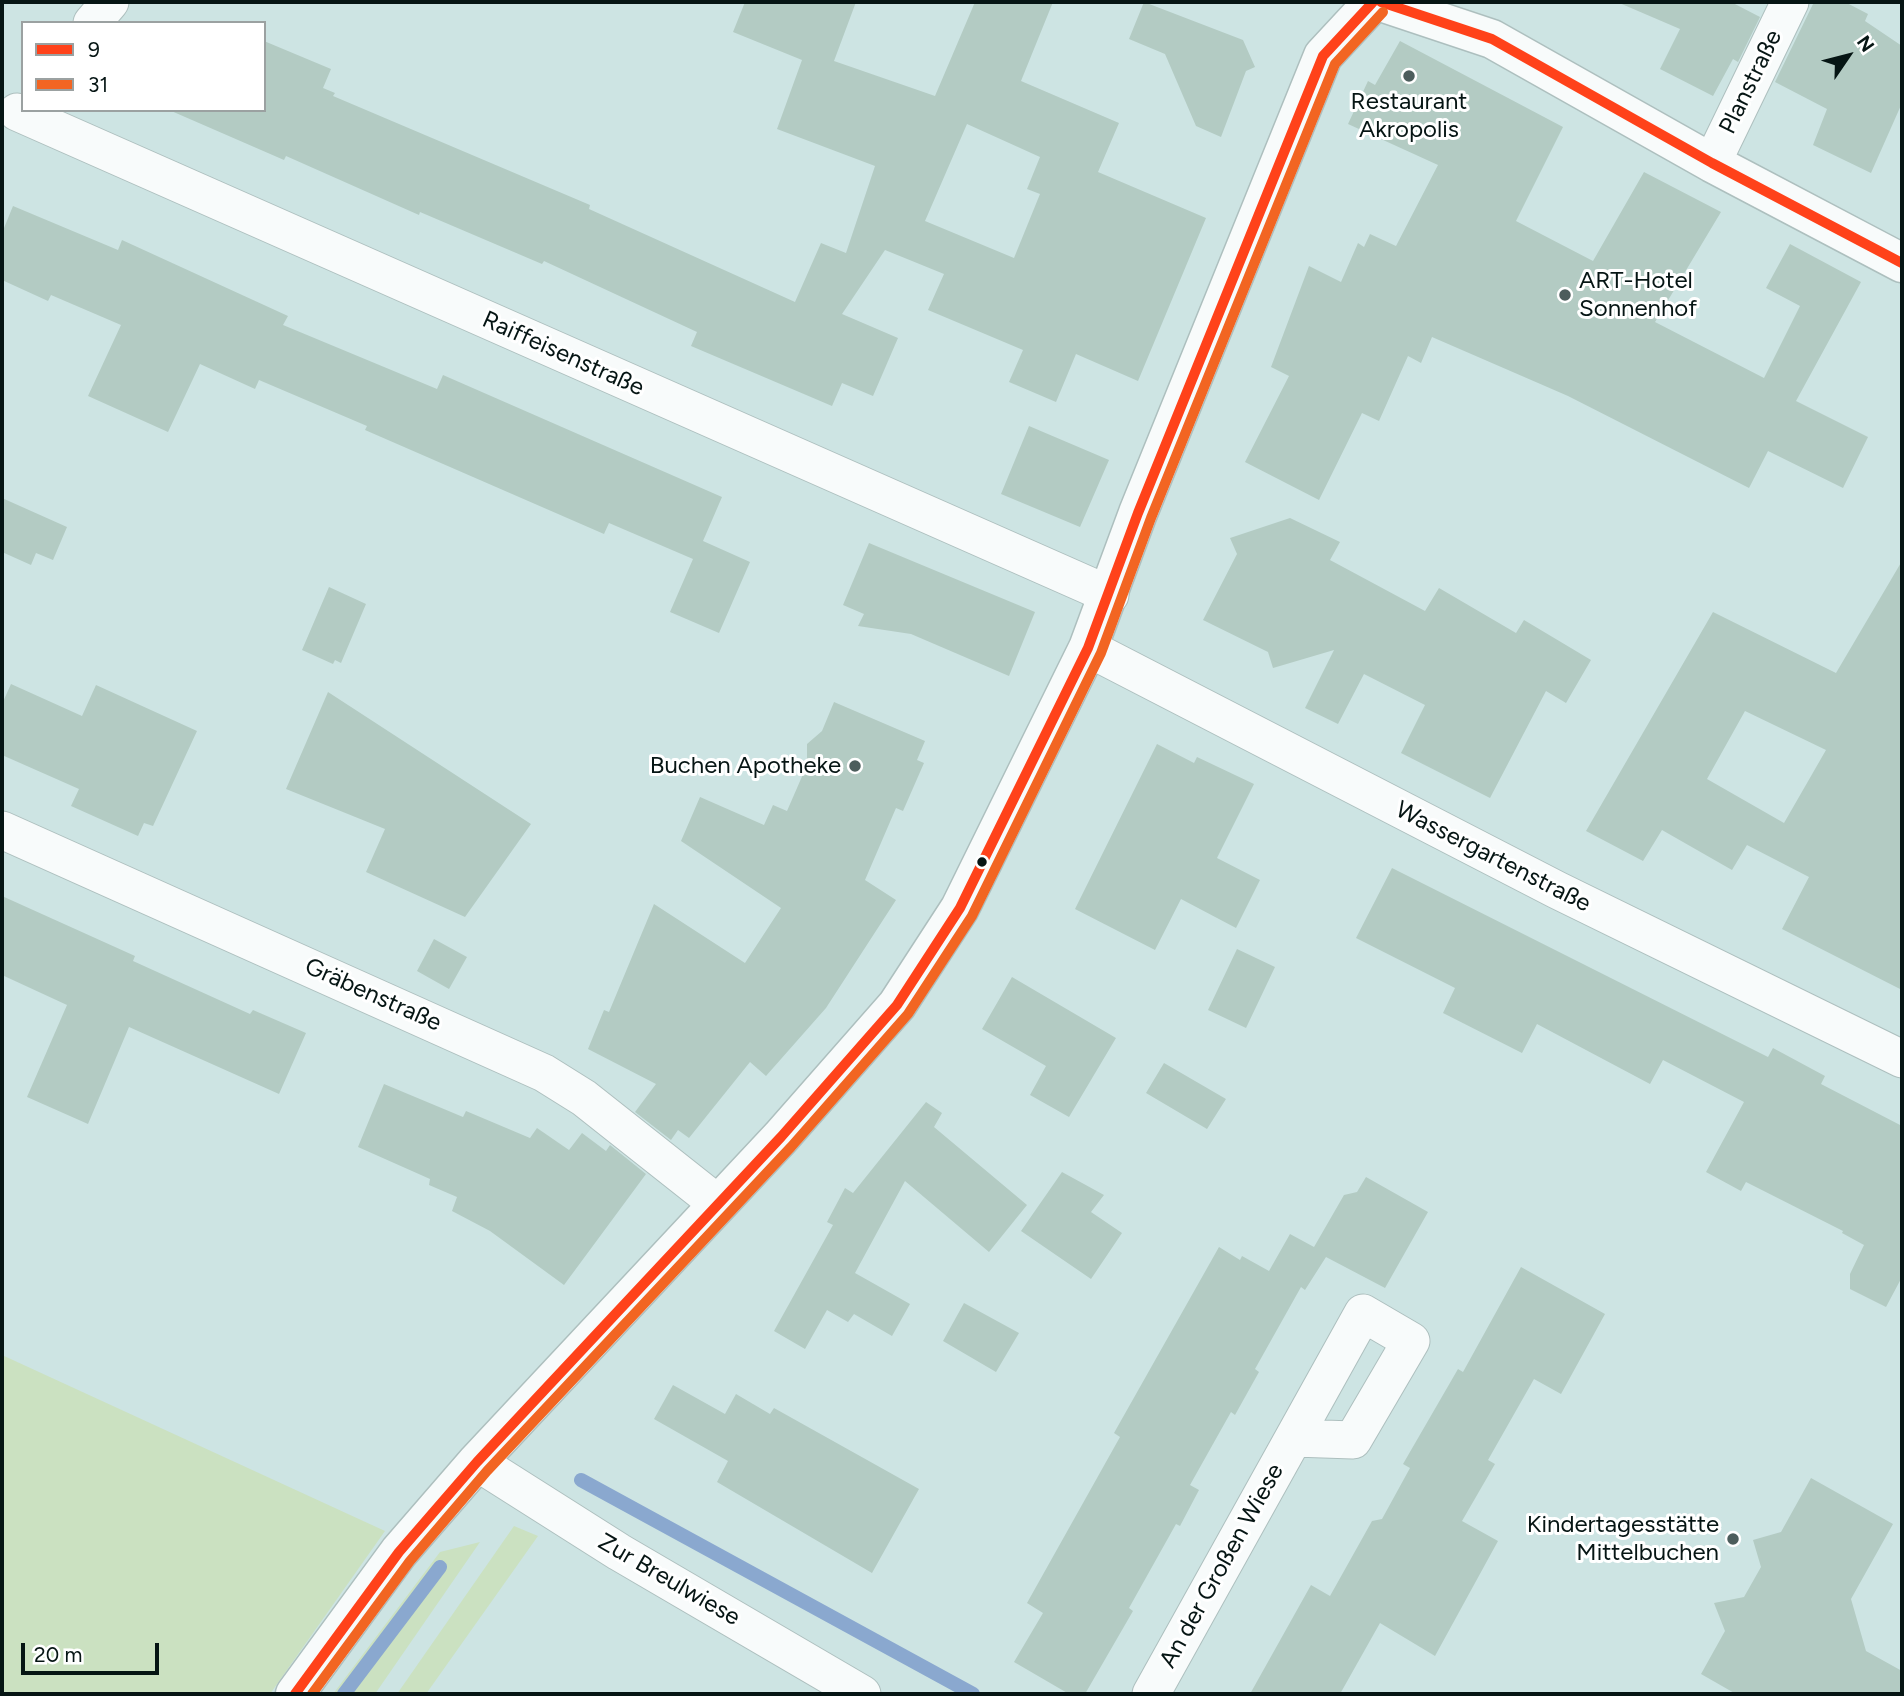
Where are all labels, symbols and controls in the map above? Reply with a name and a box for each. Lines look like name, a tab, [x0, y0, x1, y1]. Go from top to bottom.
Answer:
legend	[21, 21, 266, 112]
north arrow	[1813, 21, 1883, 91]
street label: Planstraße	[1713, 25, 1789, 139]
text: N	[1852, 31, 1879, 56]
text: 9	[88, 37, 100, 62]
marker: Restaurant Akropolis	[1401, 68, 1417, 84]
text: 31	[88, 72, 108, 97]
place label: Restaurant Akropolis	[1351, 88, 1467, 144]
place label: ART-Hotel Sonnenhof	[1579, 267, 1697, 323]
marker: ART-Hotel Sonnenhof	[1557, 287, 1573, 303]
street label: Raiffeisenstraße	[478, 305, 648, 403]
place label: Buchen Apotheke	[650, 752, 841, 780]
marker: Buchen Apotheke	[847, 758, 863, 774]
street label: Wassergartenstraße	[1391, 795, 1595, 919]
unlabelled marker	[975, 855, 989, 869]
street label: Gräbenstraße	[300, 952, 446, 1038]
street label: An der Großen Wiese	[1154, 1459, 1290, 1673]
place label: Kindertagesstätte Mittelbuchen	[1527, 1511, 1719, 1567]
street label: Zur Breulwiese	[593, 1528, 745, 1632]
marker: Kindertagesstätte Mittelbuchen	[1725, 1531, 1741, 1547]
scale bar	[24, 1630, 163, 1674]
text: 20 m	[34, 1642, 82, 1667]

